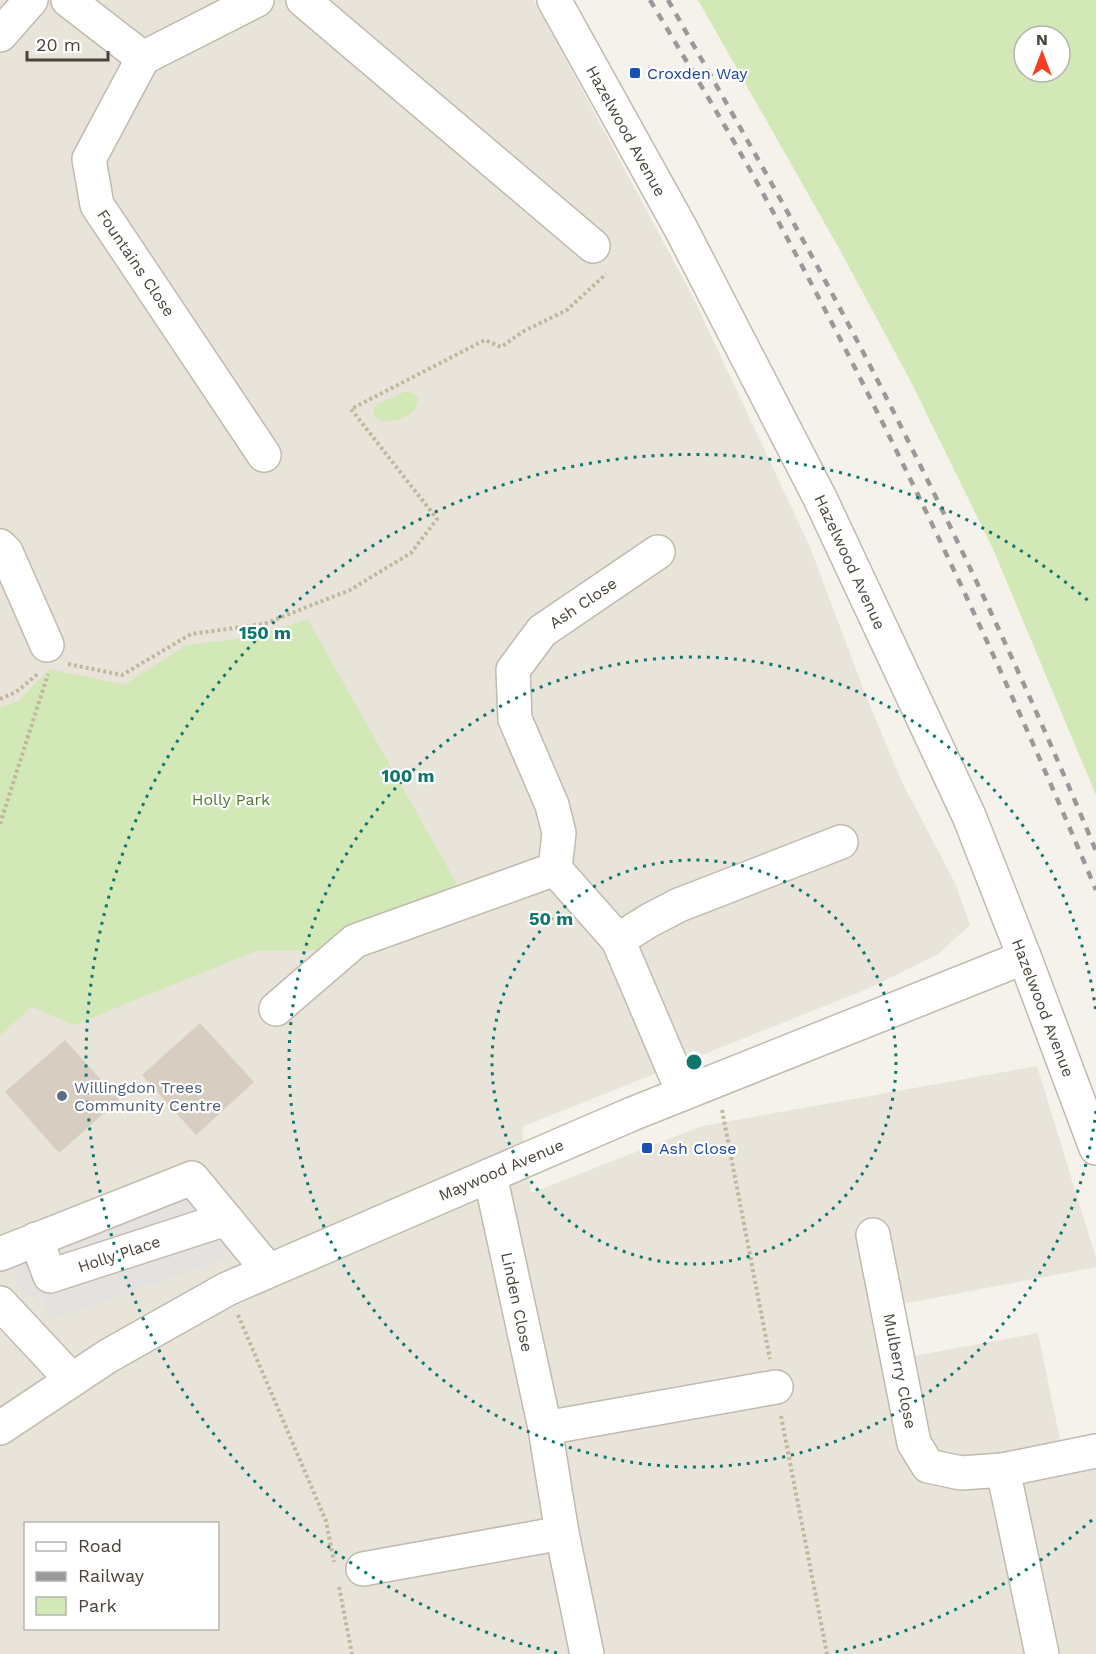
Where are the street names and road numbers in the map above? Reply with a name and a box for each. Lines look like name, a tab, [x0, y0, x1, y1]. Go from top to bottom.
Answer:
street label: Hazelwood Avenue	[582, 62, 670, 200]
street label: Fountains Close	[93, 206, 179, 320]
street label: Hazelwood Avenue	[810, 491, 890, 633]
street label: Ash Close	[546, 573, 620, 633]
street label: Hazelwood Avenue	[1008, 936, 1078, 1080]
street label: Maywood Avenue	[436, 1135, 566, 1205]
street label: Holly Place	[75, 1232, 163, 1276]
street label: Linden Close	[497, 1250, 537, 1354]
street label: Mulberry Close	[880, 1312, 920, 1430]

